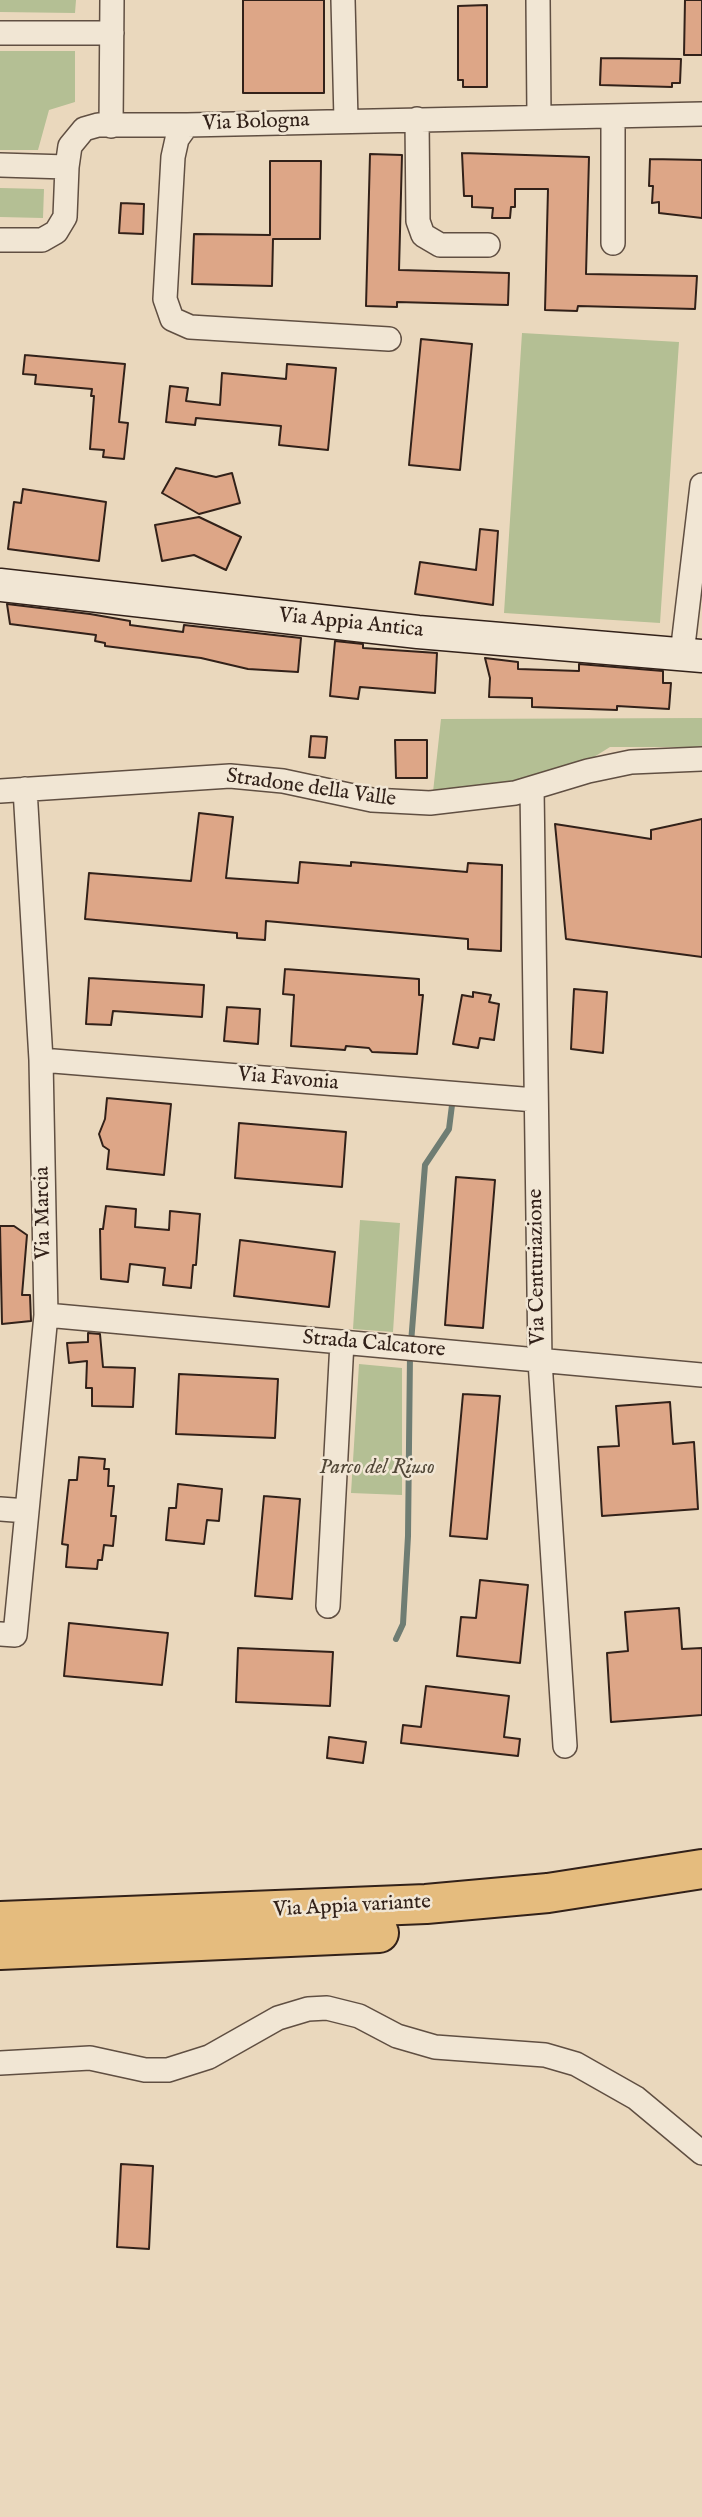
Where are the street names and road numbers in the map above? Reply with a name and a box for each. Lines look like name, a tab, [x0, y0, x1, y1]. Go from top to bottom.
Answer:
street label: Via Bologna	[202, 109, 310, 137]
street label: Via Appia Antica	[277, 604, 425, 644]
street label: Stradone della Valle	[225, 765, 397, 813]
street label: Via Favonia	[237, 1063, 339, 1097]
street label: Via Marcia	[31, 1166, 57, 1260]
street label: Via Centuriazione	[524, 1188, 552, 1346]
street label: Strada Calcatore	[302, 1326, 446, 1364]
street label: Via Appia variante	[273, 1890, 431, 1924]

